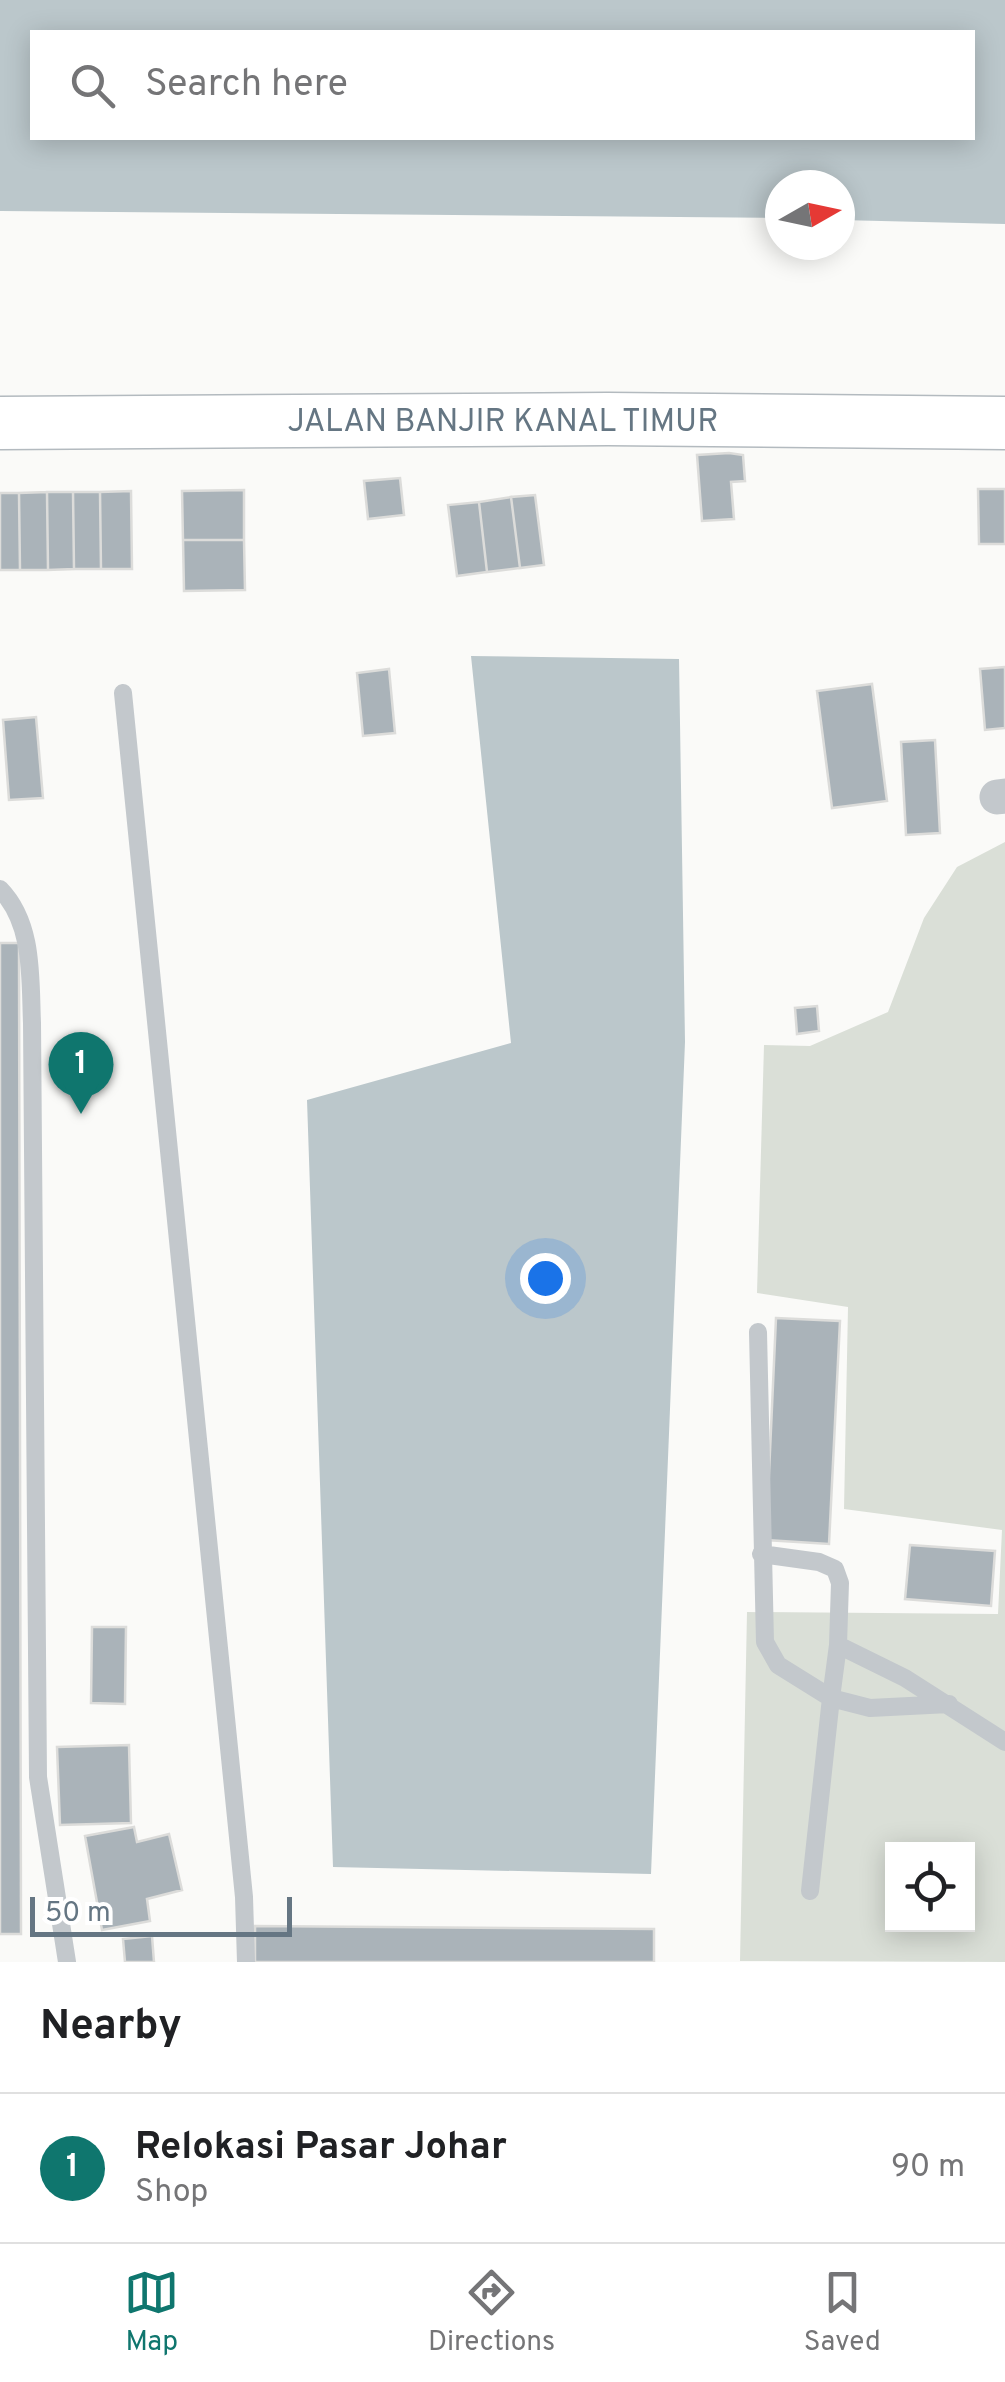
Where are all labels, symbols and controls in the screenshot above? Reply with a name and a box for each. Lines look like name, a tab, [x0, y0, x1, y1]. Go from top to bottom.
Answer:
search box	[30, 30, 975, 140]
icon: search	[65, 58, 120, 113]
text: Search here	[145, 61, 348, 110]
north arrow	[765, 170, 855, 260]
street label: JALAN BANJIR KANAL TIMUR	[288, 403, 718, 443]
pin: 1	[48, 1032, 114, 1114]
your location	[520, 1253, 571, 1304]
map controls	[885, 1842, 975, 1932]
button: locate	[885, 1842, 975, 1932]
scale bar	[30, 1892, 292, 1936]
text: 50 m	[45, 1896, 111, 1932]
text: Nearby	[40, 2001, 182, 2054]
text: Relokasi Pasar Johar	[135, 2124, 507, 2173]
text: 1	[66, 2148, 79, 2188]
text: 90 m	[891, 2148, 965, 2188]
text: Shop	[135, 2173, 208, 2213]
tab: Map	[124, 2265, 179, 2361]
tab: Directions	[428, 2265, 555, 2361]
tab: Saved	[804, 2265, 881, 2361]

